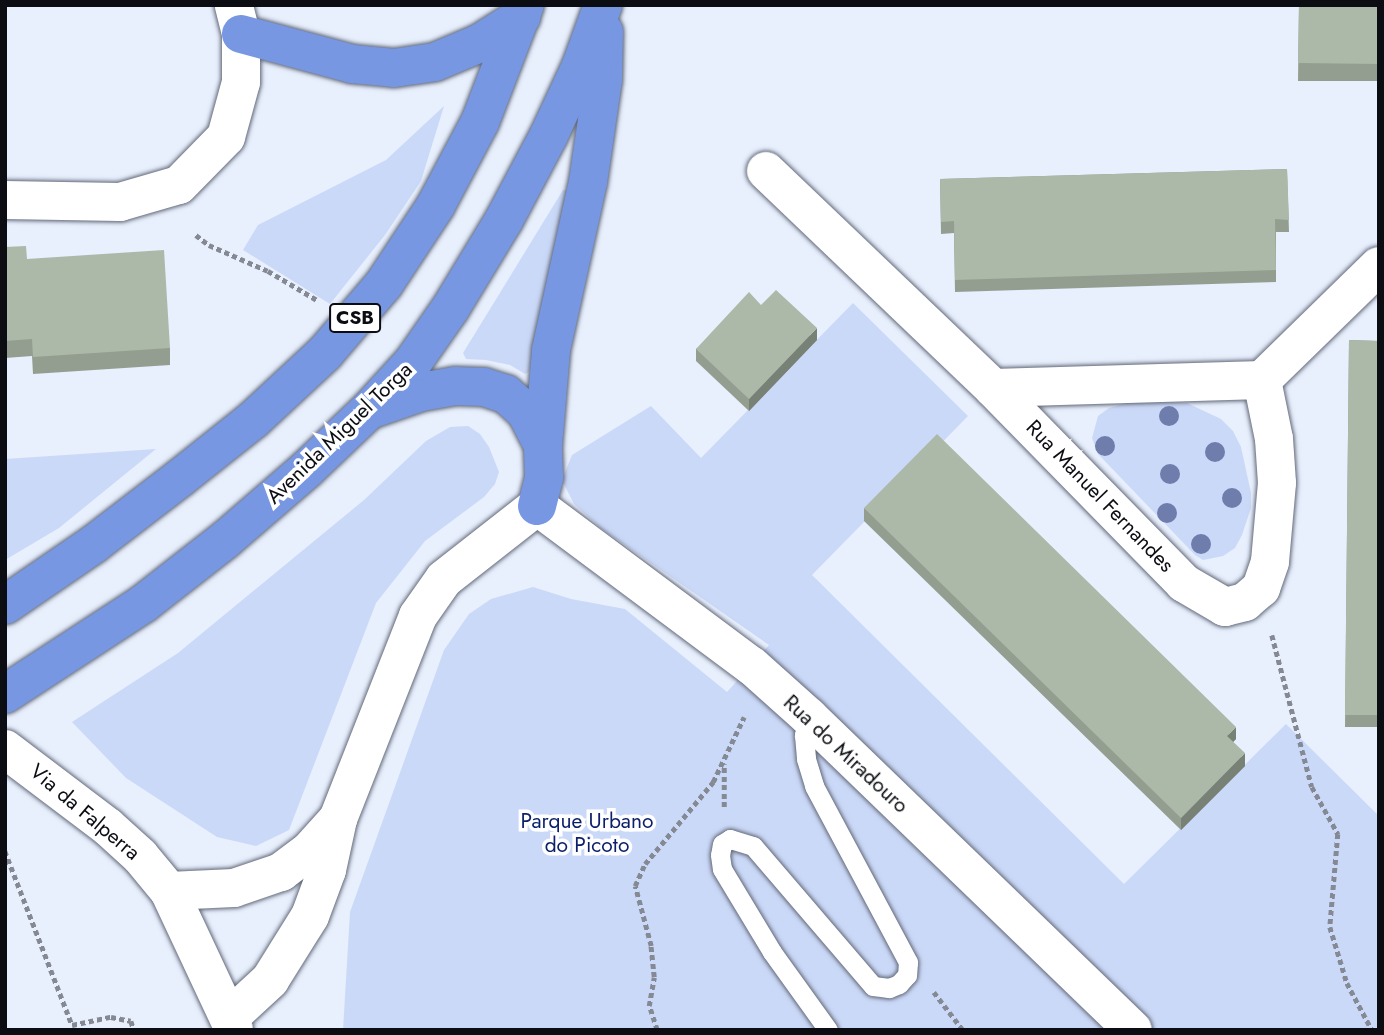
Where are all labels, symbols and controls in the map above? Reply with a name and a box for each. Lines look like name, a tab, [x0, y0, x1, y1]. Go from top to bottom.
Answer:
road number: CSB	[329, 302, 381, 334]
street label: Avenida Miguel Torga	[261, 357, 417, 509]
street label: Rua Manuel Fernandes	[1021, 415, 1179, 577]
street label: Rua do Miradouro	[778, 690, 914, 818]
street label: Via da Falperra	[25, 759, 145, 865]
park label: Parque Urbano do Picoto	[521, 808, 653, 858]

